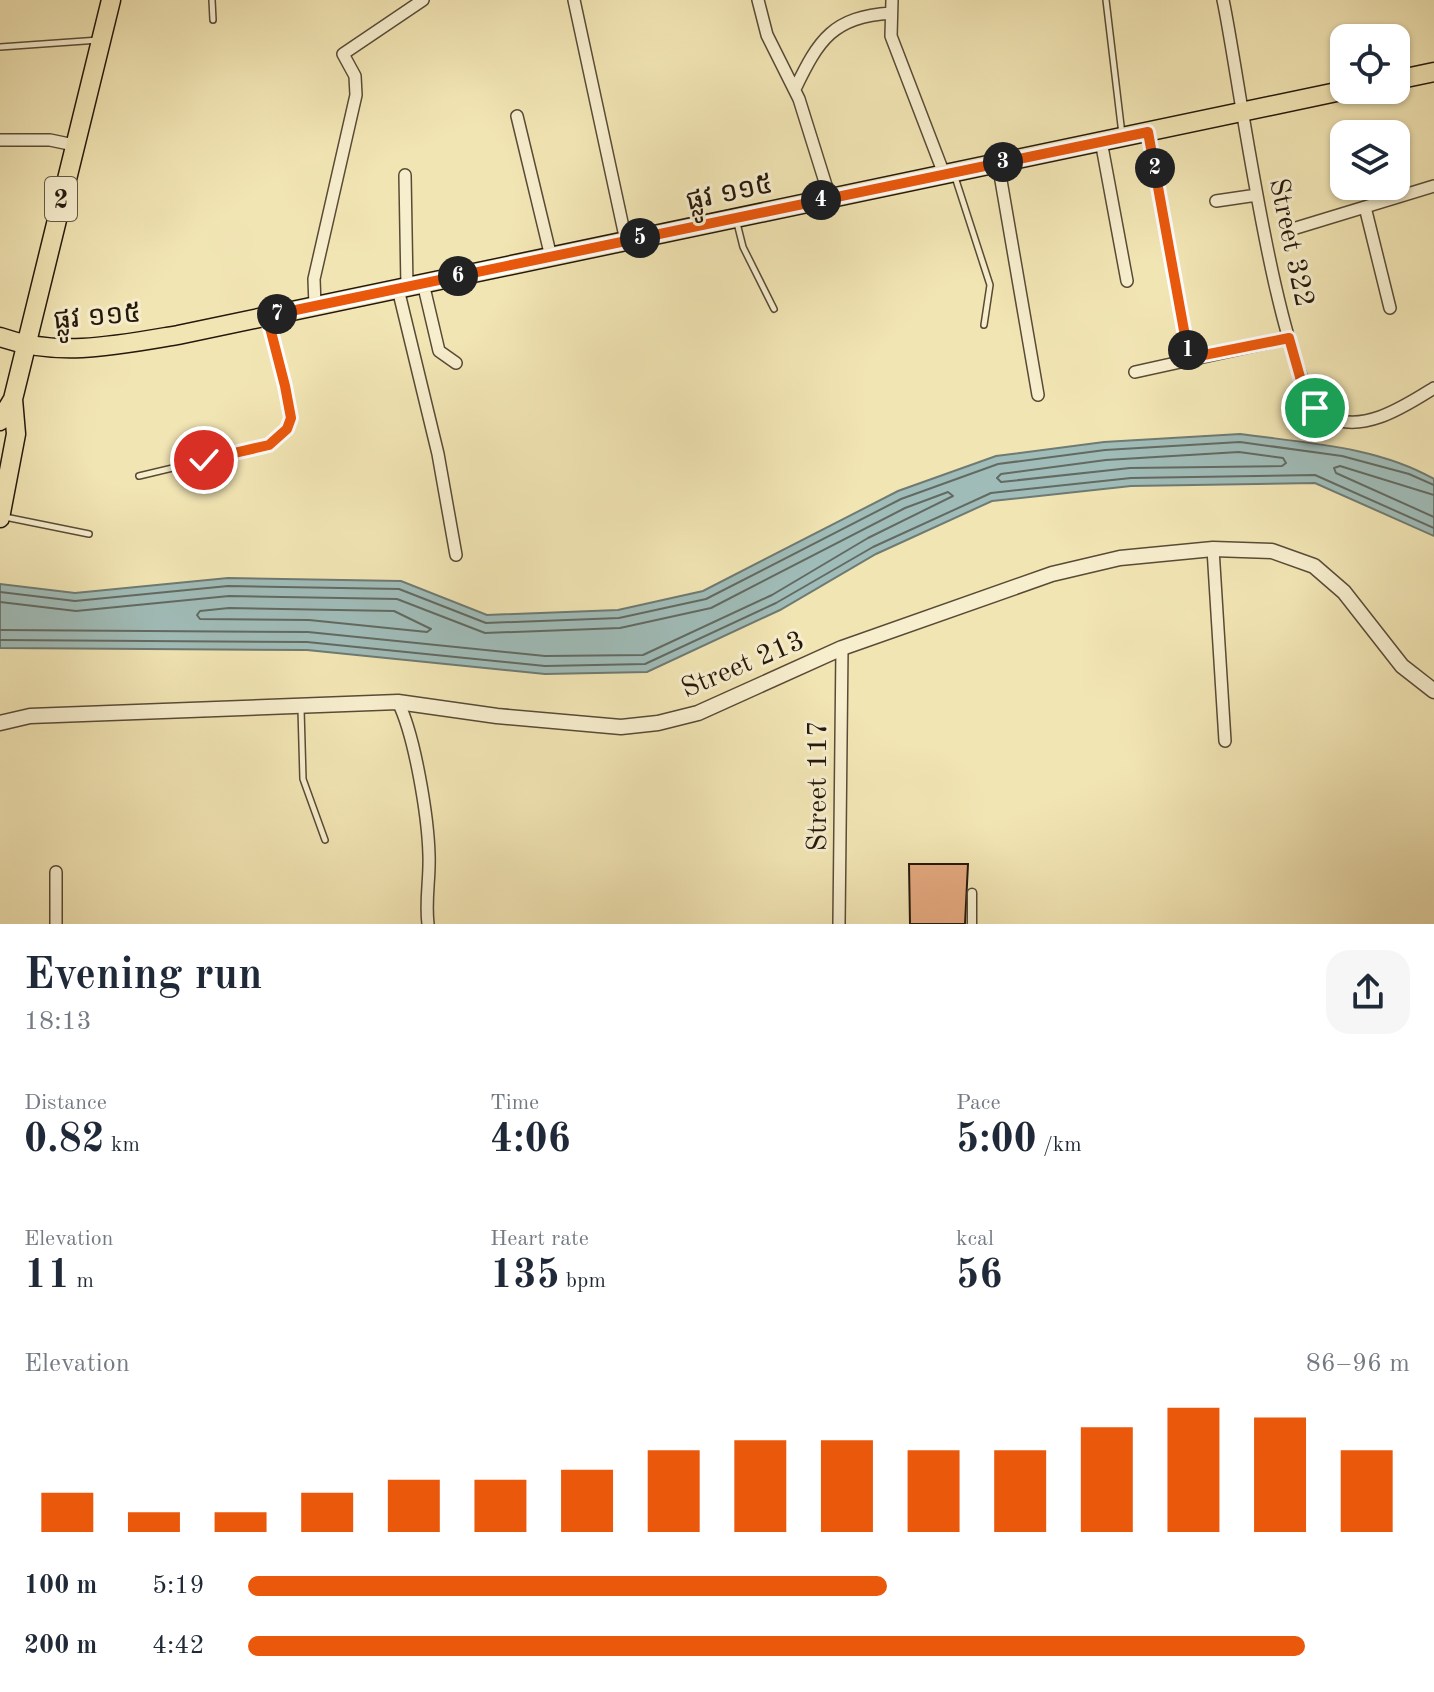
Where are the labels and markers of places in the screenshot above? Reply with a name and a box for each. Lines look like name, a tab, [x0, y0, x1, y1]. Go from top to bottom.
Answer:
pin: 3	[983, 142, 1023, 182]
pin: 2	[1135, 148, 1175, 188]
pin: 4	[801, 180, 841, 220]
pin: 5	[620, 218, 660, 258]
pin: 6	[438, 256, 478, 296]
pin: 7	[257, 294, 297, 334]
pin: 1	[1168, 330, 1208, 370]
pin	[1281, 374, 1349, 442]
pin	[170, 426, 238, 494]

